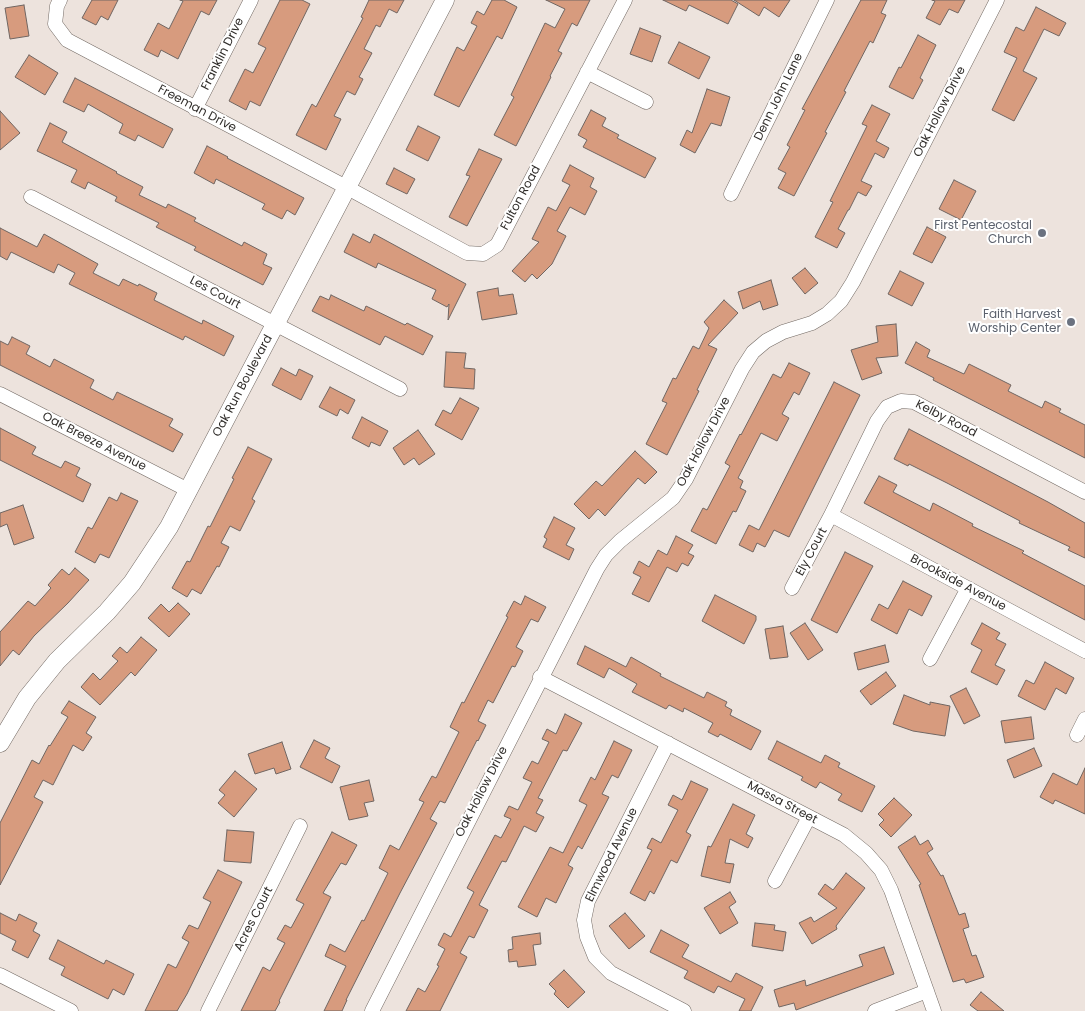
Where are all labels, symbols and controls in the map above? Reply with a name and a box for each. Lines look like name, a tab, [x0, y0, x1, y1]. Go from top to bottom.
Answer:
street label: Franklin Drive	[199, 15, 247, 93]
street label: Denn John Lane	[752, 51, 806, 143]
street label: Oak Hollow Drive	[911, 64, 969, 160]
street label: Freeman Drive	[155, 82, 239, 136]
street label: Fulton Road	[498, 163, 544, 233]
place label: First Pentecostal Church	[934, 219, 1032, 247]
marker: First Pentecostal Church	[1036, 227, 1048, 239]
street label: Les Court	[187, 274, 243, 312]
place label: Faith Harvest Worship Center	[968, 308, 1061, 336]
marker: Faith Harvest Worship Center	[1065, 316, 1077, 328]
street label: Oak Run Boulevard	[210, 333, 276, 439]
street label: Oak Hollow Drive	[674, 395, 734, 489]
street label: Kelby Road	[913, 397, 979, 441]
street label: Oak Breeze Avenue	[40, 410, 148, 474]
street label: Ely Court	[793, 525, 831, 579]
street label: Brookside Avenue	[908, 552, 1008, 614]
street label: Oak Hollow Drive	[453, 744, 511, 840]
street label: Massa Street	[744, 778, 820, 828]
street label: Elmwood Avenue	[583, 806, 641, 904]
street label: Acres Court	[232, 884, 276, 954]

